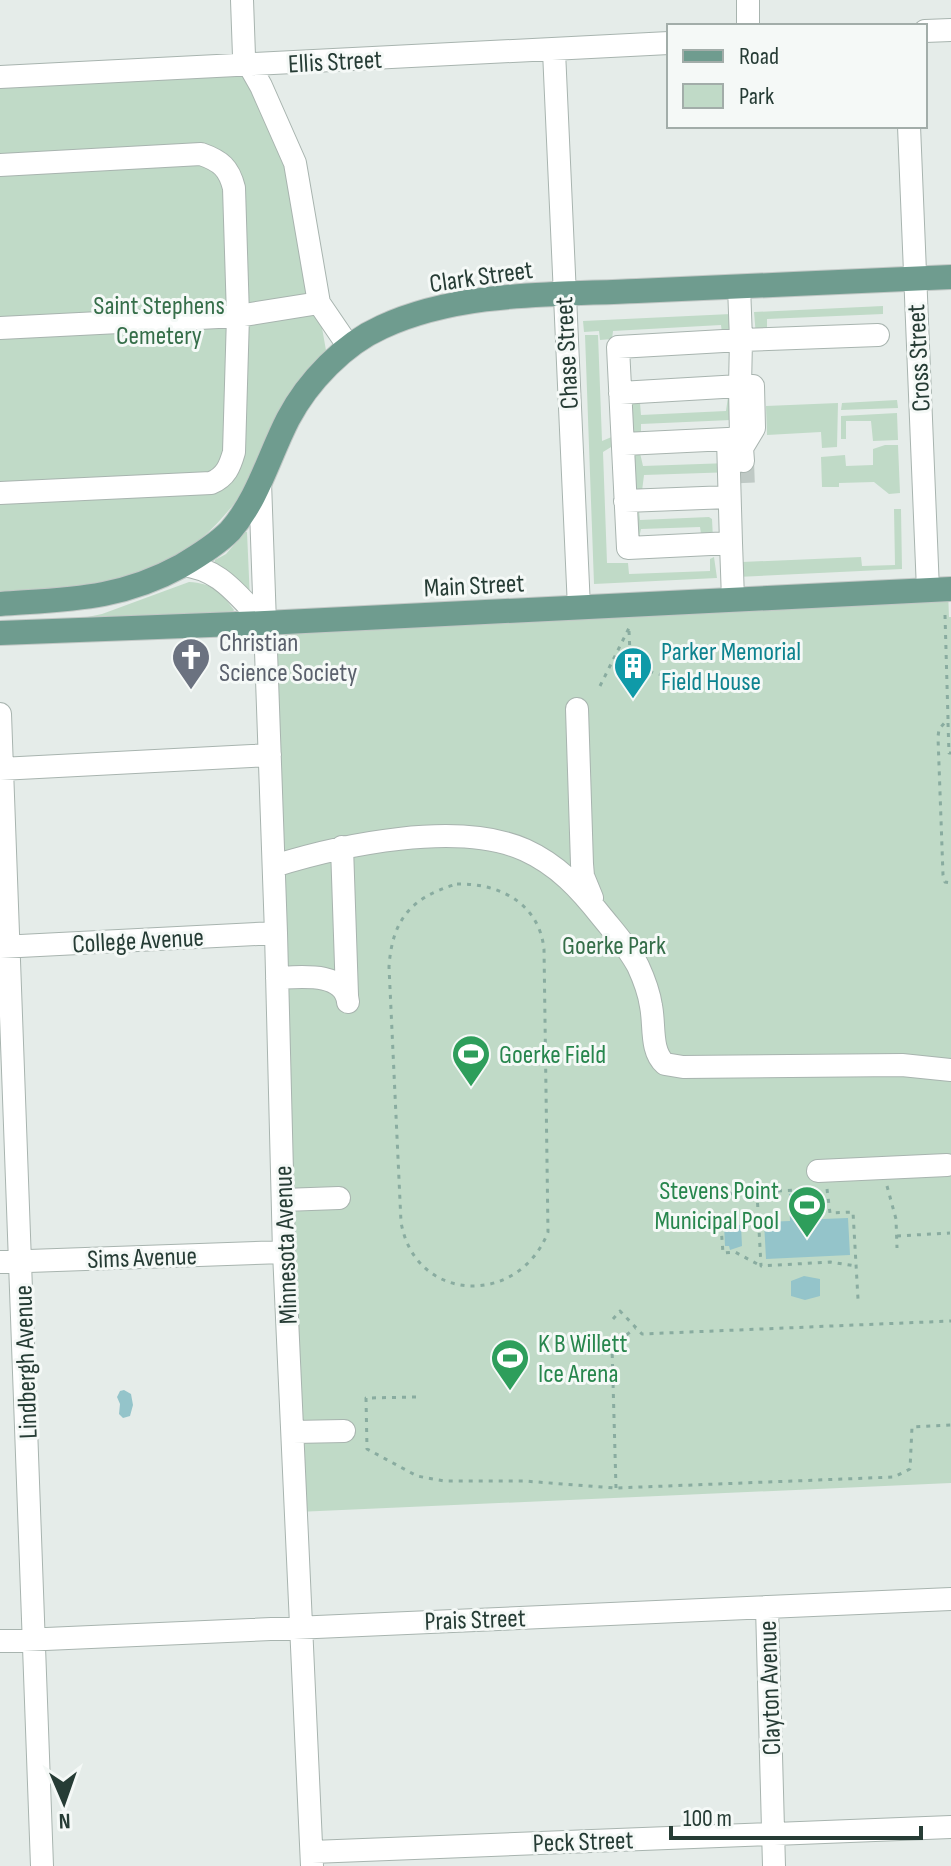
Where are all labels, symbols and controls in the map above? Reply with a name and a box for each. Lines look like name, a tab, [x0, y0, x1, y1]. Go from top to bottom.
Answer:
legend	[667, 24, 927, 128]
text: Road	[739, 42, 779, 71]
street label: Ellis Street	[287, 45, 383, 80]
text: Park	[739, 82, 774, 111]
street label: Clark Street	[428, 255, 535, 300]
park label: Saint Stephens Cemetery	[93, 291, 225, 352]
street label: Chase Street	[549, 296, 586, 410]
street label: Cross Street	[901, 303, 938, 413]
street label: Main Street	[423, 568, 525, 605]
place label: Christian Science Society	[219, 628, 357, 689]
church icon: Christian Science Society	[170, 636, 212, 691]
place label: Parker Memorial Field House	[661, 637, 801, 698]
building icon: Parker Memorial Field House	[612, 645, 654, 700]
street label: College Avenue	[71, 923, 205, 960]
park label: Goerke Park	[562, 931, 666, 962]
sports icon: Goerke Field	[450, 1033, 492, 1088]
place label: Goerke Field	[499, 1040, 606, 1071]
street label: Minnesota Avenue	[268, 1165, 305, 1325]
place label: Stevens Point Municipal Pool	[654, 1176, 779, 1237]
sports icon: Stevens Point Municipal Pool	[786, 1184, 828, 1239]
street label: Sims Avenue	[87, 1241, 197, 1276]
street label: Lindbergh Avenue	[8, 1285, 45, 1439]
place label: K B Willett Ice Arena	[538, 1329, 627, 1390]
sports icon: K B Willett Ice Arena	[489, 1337, 531, 1392]
street label: Prais Street	[424, 1603, 526, 1638]
street label: Clayton Avenue	[753, 1620, 788, 1756]
north arrow	[24, 1762, 104, 1842]
scale bar	[671, 1790, 921, 1840]
text: 100 m	[683, 1804, 732, 1833]
text: N	[58, 1807, 71, 1834]
street label: Peck Street	[532, 1825, 634, 1860]

